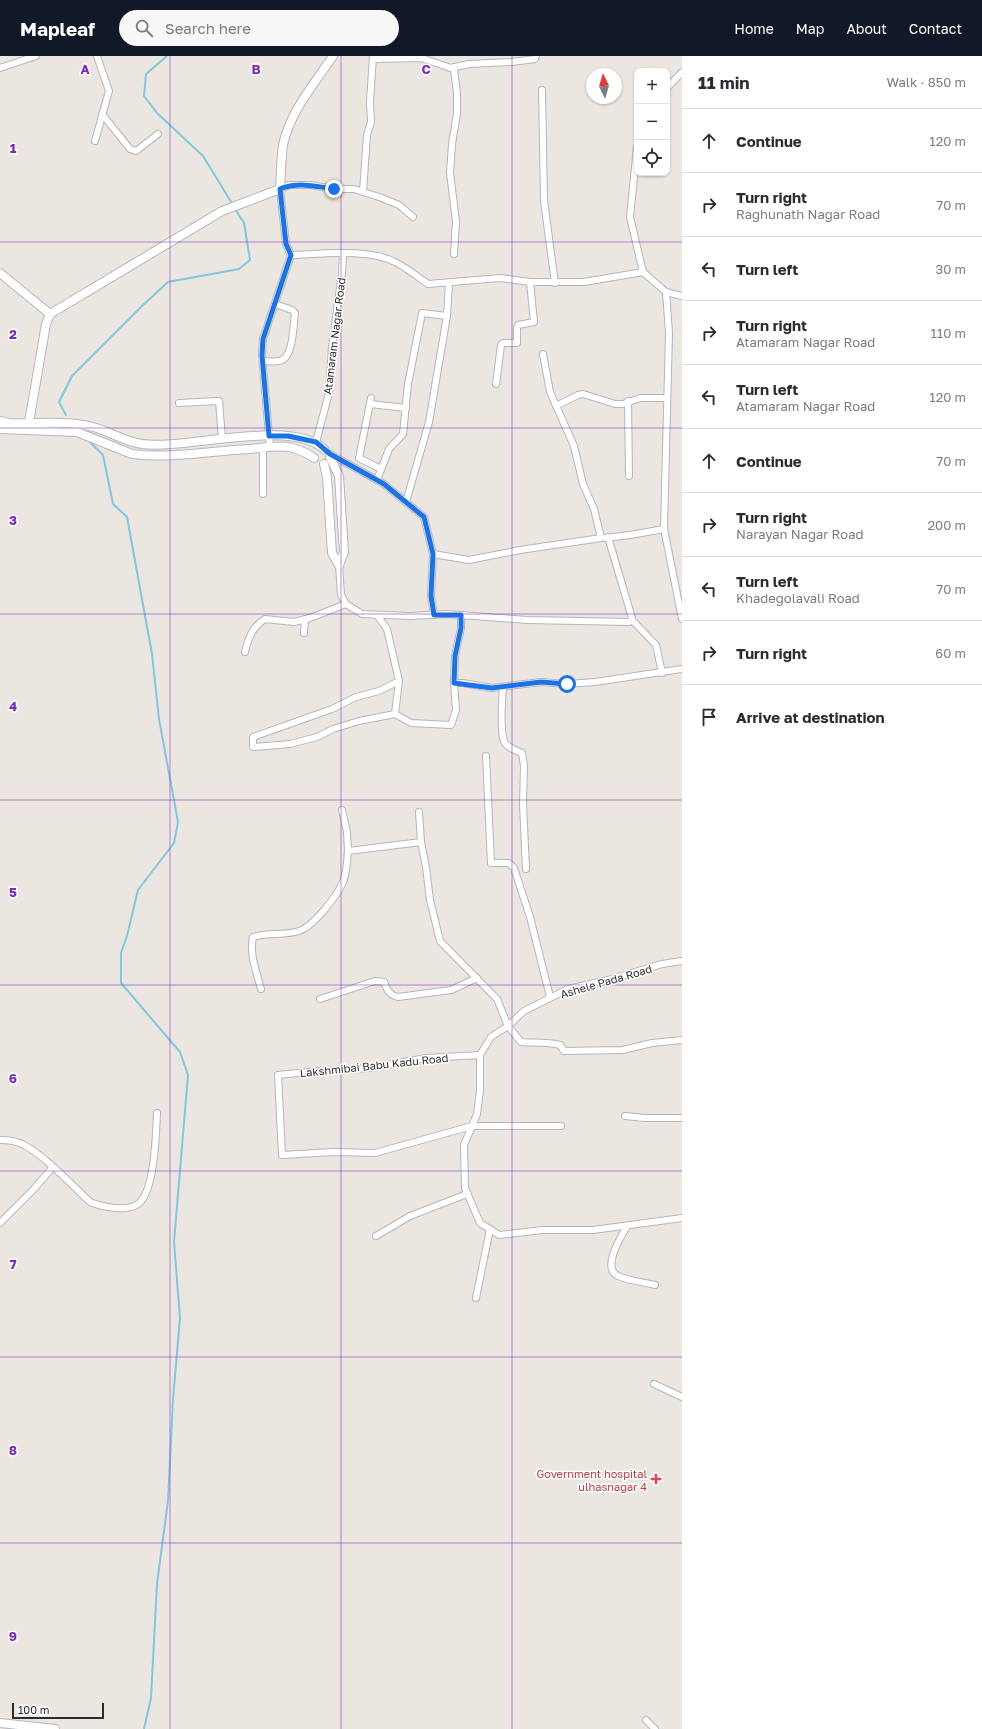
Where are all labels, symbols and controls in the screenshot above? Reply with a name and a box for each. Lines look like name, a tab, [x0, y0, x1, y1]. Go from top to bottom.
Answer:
search box	[119, 10, 399, 46]
text: Mapleaf	[20, 17, 95, 40]
icon: search	[133, 17, 155, 39]
text: Search here	[165, 19, 251, 37]
text: Home	[734, 20, 774, 37]
text: Map	[796, 20, 824, 37]
text: About	[846, 20, 887, 37]
text: Contact	[909, 20, 962, 37]
text: A	[80, 61, 90, 77]
text: B	[251, 61, 261, 77]
text: C	[421, 61, 431, 77]
north arrow	[586, 68, 622, 104]
map controls	[634, 68, 670, 176]
button: +	[634, 68, 670, 104]
text: 11 min	[698, 72, 750, 93]
text: Walk · 850 m	[887, 74, 966, 90]
button: −	[634, 104, 670, 140]
icon: ahead	[698, 130, 720, 152]
text: Continue	[736, 132, 802, 150]
text: 120 m	[929, 133, 966, 149]
text: 1	[10, 140, 17, 156]
button: locate	[634, 140, 670, 176]
route end	[325, 180, 343, 198]
text: Turn right	[736, 188, 807, 206]
icon: right	[698, 194, 720, 216]
text: 70 m	[936, 197, 966, 213]
text: Raghunath Nagar Road	[736, 206, 880, 222]
icon: left	[698, 258, 720, 280]
text: Turn left	[736, 260, 798, 278]
text: 30 m	[936, 261, 966, 277]
street label: Atamaram Nagar Road	[320, 277, 348, 395]
text: Turn right	[736, 316, 807, 334]
icon: right	[698, 322, 720, 344]
text: 110 m	[931, 325, 966, 341]
text: 2	[9, 326, 17, 342]
text: Atamaram Nagar Road	[736, 334, 875, 350]
text: Turn left	[736, 380, 798, 398]
icon: left	[698, 386, 720, 408]
text: 120 m	[929, 389, 966, 405]
text: Atamaram Nagar Road	[736, 398, 875, 414]
icon: ahead	[698, 450, 720, 472]
text: Continue	[736, 452, 802, 470]
text: 70 m	[936, 453, 966, 469]
text: Turn right	[736, 508, 807, 526]
text: 3	[9, 512, 17, 528]
icon: right	[698, 514, 720, 536]
text: 200 m	[928, 517, 966, 533]
text: Narayan Nagar Road	[736, 526, 863, 542]
text: Turn left	[736, 572, 798, 590]
icon: left	[698, 578, 720, 600]
text: 70 m	[936, 581, 966, 597]
text: Khadegolavali Road	[736, 590, 860, 606]
icon: right	[698, 642, 720, 664]
text: Turn right	[736, 644, 807, 662]
text: 60 m	[935, 645, 966, 661]
route start	[558, 675, 576, 693]
text: 4	[9, 698, 17, 714]
icon: arrive	[698, 706, 720, 728]
text: Arrive at destination	[736, 708, 885, 726]
text: 5	[9, 884, 17, 900]
street label: Ashele Pada Road	[559, 962, 653, 1000]
street label: Lakshmibai Babu Kadu Road	[299, 1051, 449, 1079]
text: 6	[9, 1070, 17, 1086]
text: 7	[9, 1256, 17, 1272]
text: 8	[9, 1442, 17, 1458]
place label: Government hospital ulhasnagar 4	[537, 1467, 647, 1493]
marker: Government hospital ulhasnagar 4	[650, 1473, 662, 1485]
text: 9	[9, 1628, 17, 1644]
scale bar	[12, 1701, 104, 1720]
text: 100 m	[18, 1703, 49, 1716]

